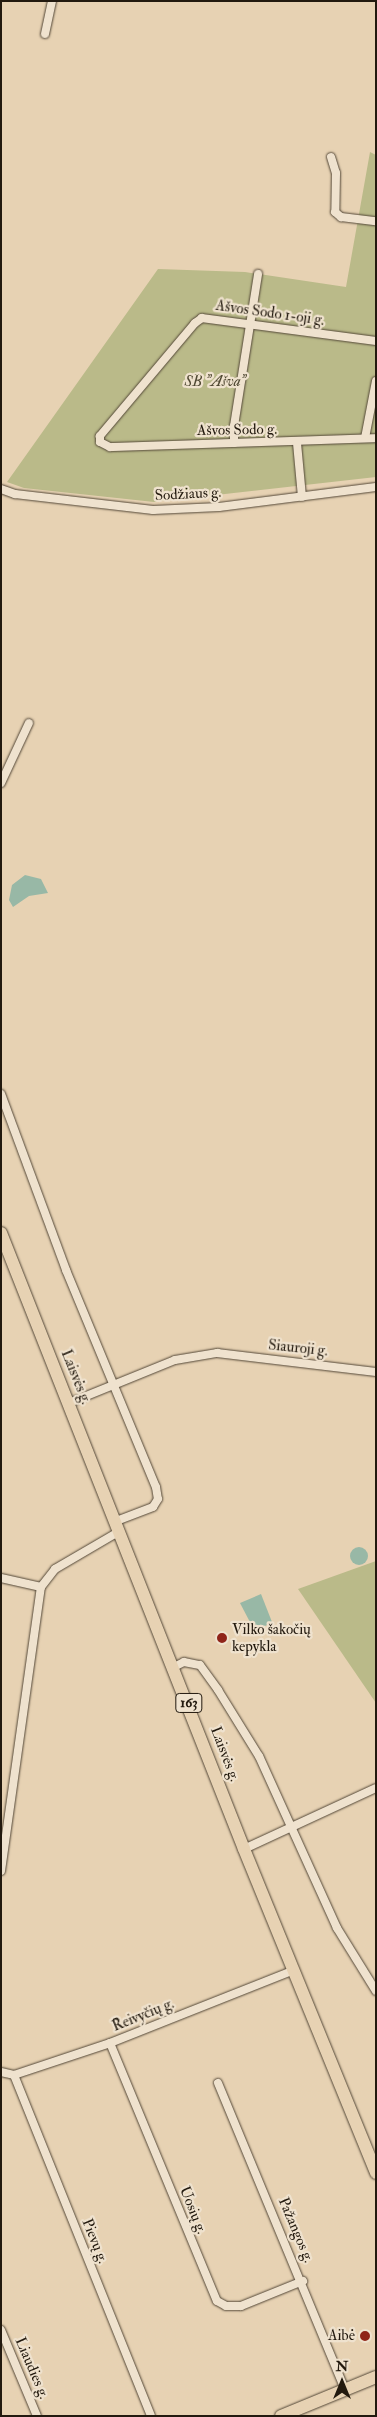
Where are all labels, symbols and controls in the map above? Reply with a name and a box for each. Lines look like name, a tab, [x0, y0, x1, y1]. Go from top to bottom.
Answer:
street label: Ašvos Sodo 1-oji g.	[214, 296, 326, 330]
park label: SB "Ašva"	[184, 373, 246, 391]
street label: Ašvos Sodo g.	[197, 420, 277, 440]
street label: Sodžiaus g.	[154, 483, 222, 505]
street label: Siauroji g.	[267, 1336, 329, 1360]
street label: Laisvės g.	[57, 1347, 95, 1407]
place label: Vilko šakočių kepykla	[232, 1620, 311, 1655]
marker: Vilko šakočių kepykla	[216, 1632, 228, 1644]
road number: 163	[175, 1692, 203, 1715]
street label: Laisvės g.	[206, 1724, 244, 1784]
street label: Reivyčių g.	[110, 1995, 176, 2035]
street label: Uosių g.	[175, 2184, 211, 2236]
street label: Pažangos g.	[274, 2195, 318, 2265]
street label: Pievų g.	[78, 2216, 112, 2266]
place label: Aibė	[328, 2327, 355, 2345]
marker: Aibė	[359, 2330, 371, 2342]
street label: Liaudies g.	[11, 2335, 53, 2401]
north arrow	[317, 2357, 367, 2407]
text: N	[336, 2358, 348, 2375]

